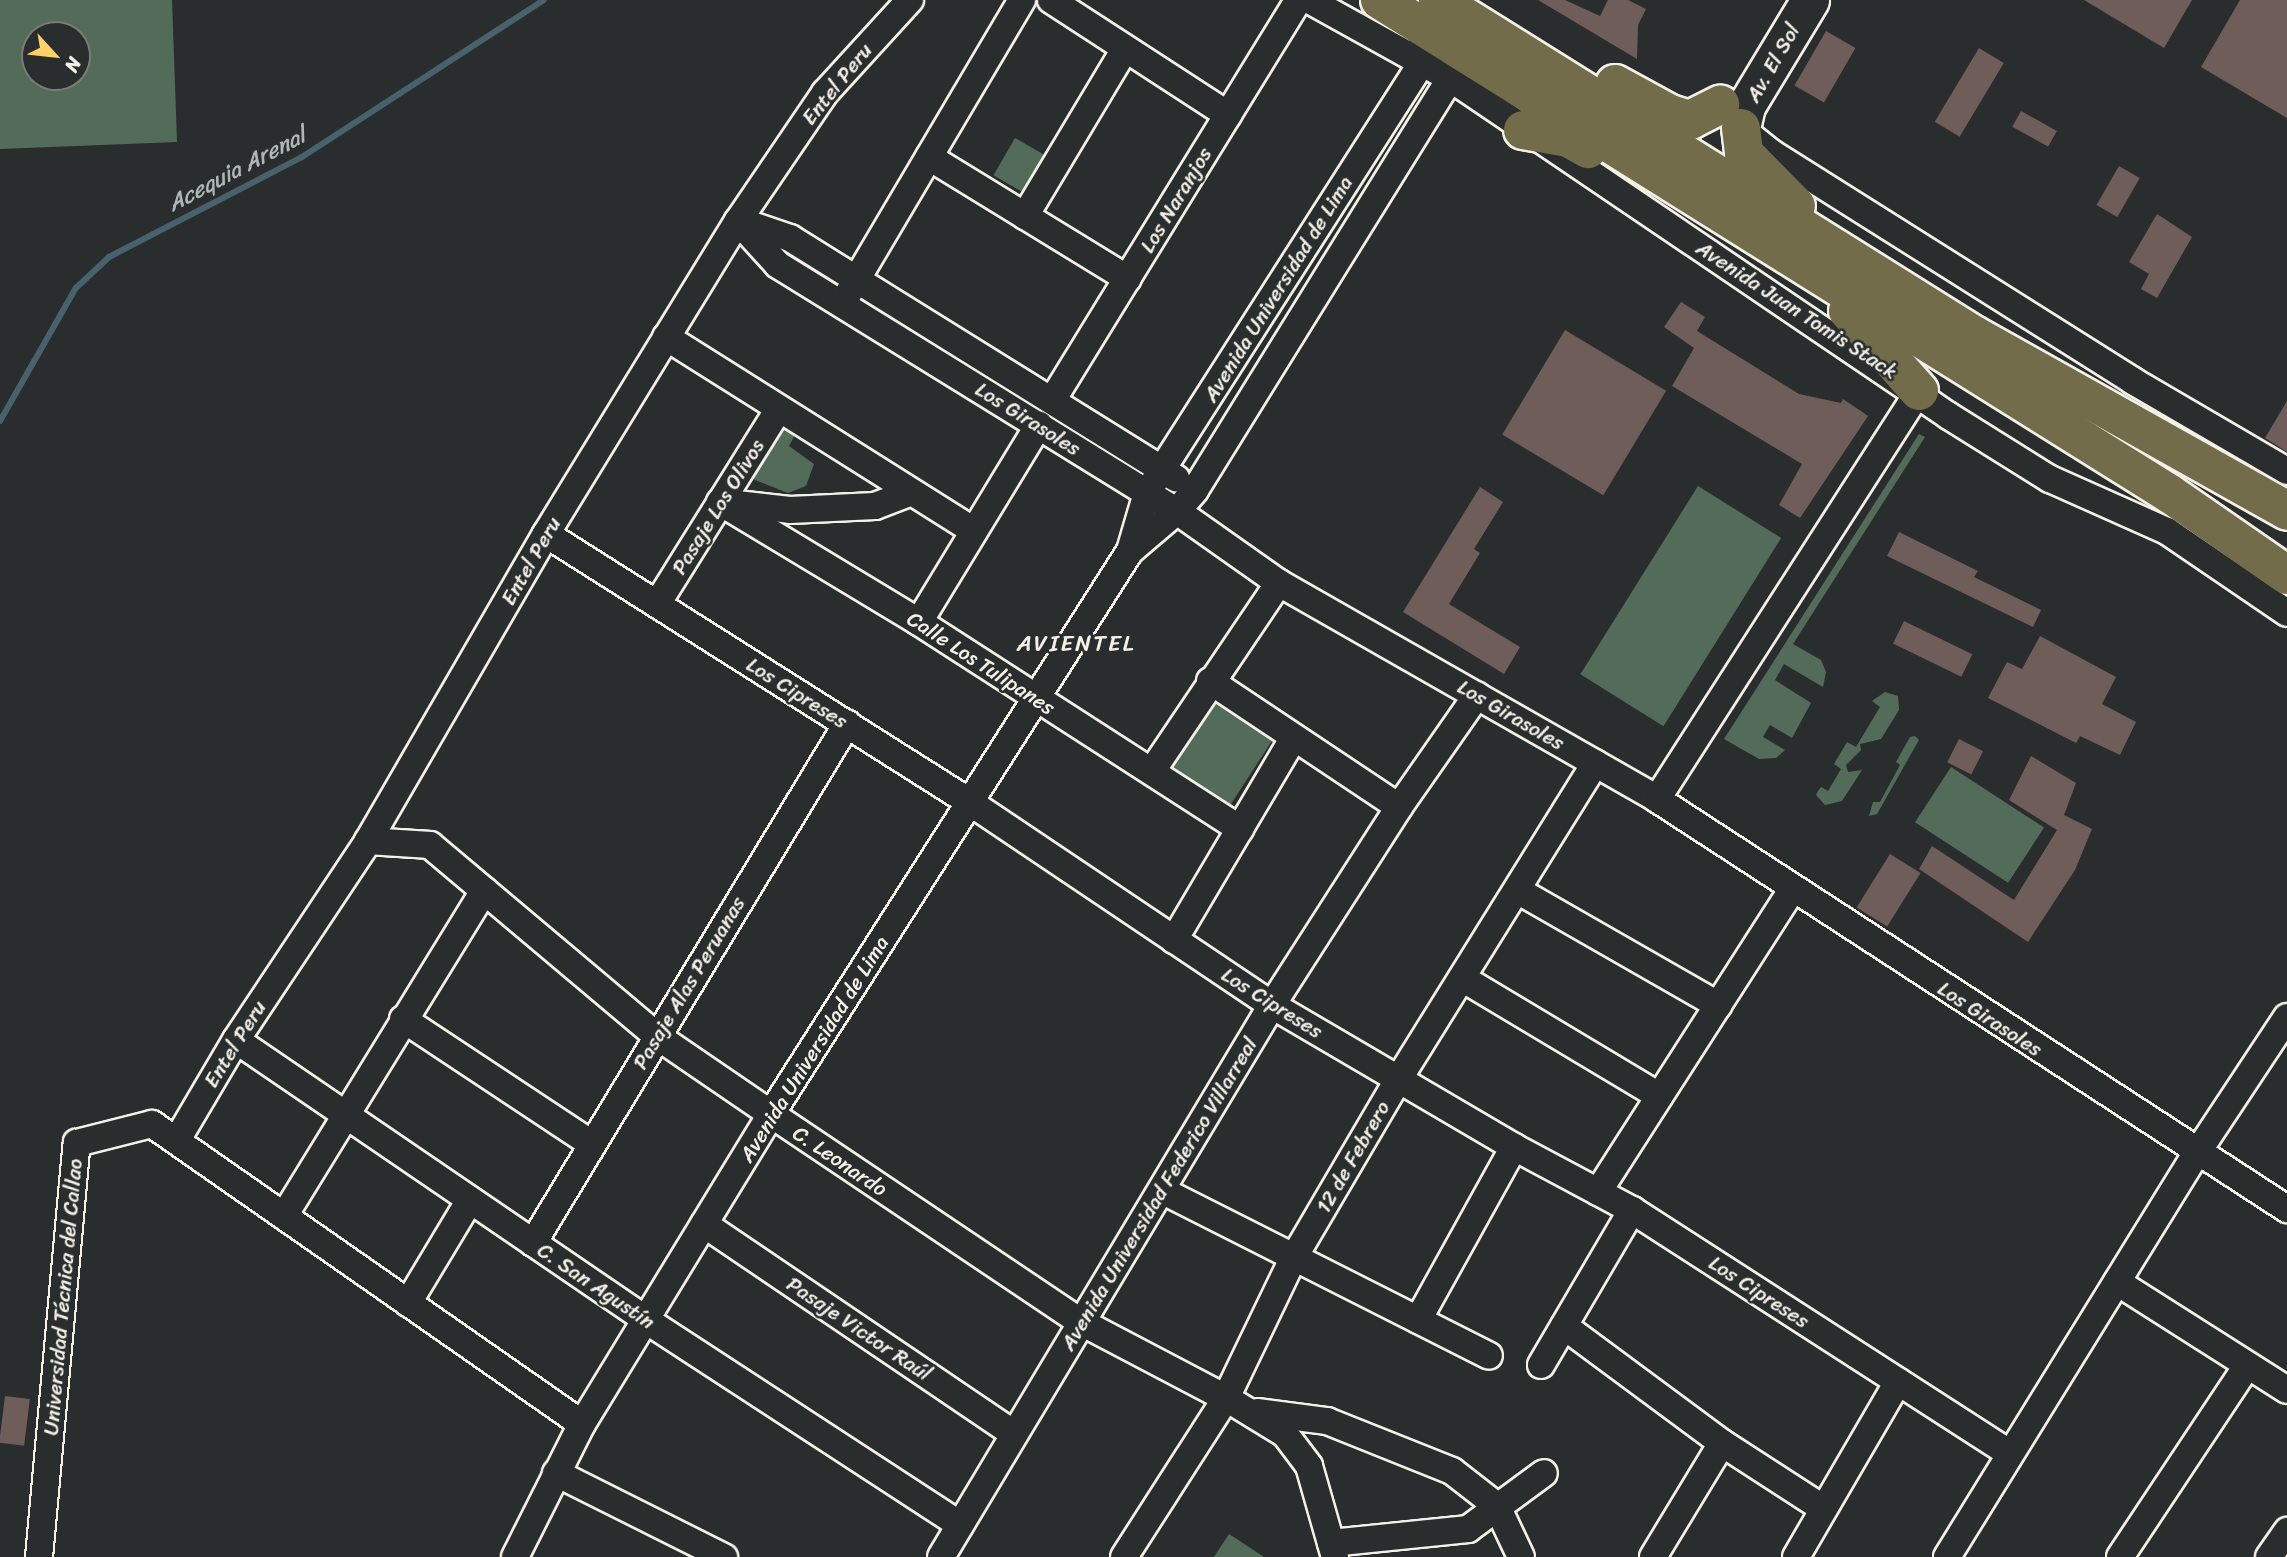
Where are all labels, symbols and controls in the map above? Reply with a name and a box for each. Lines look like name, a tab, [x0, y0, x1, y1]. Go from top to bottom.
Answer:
street label: Av. El Sol	[1740, 19, 1806, 107]
north arrow	[21, 21, 91, 91]
street label: Entel Peru	[796, 38, 878, 130]
text: N	[56, 51, 91, 78]
water label: Acequia Arenal	[163, 122, 311, 218]
street label: Los Naranjos	[1135, 143, 1217, 257]
street label: Avenida Universidad de Lima	[1198, 171, 1358, 407]
street label: Avenida Juan Tomis Stack	[1690, 234, 1904, 386]
street label: Los Girasoles	[970, 377, 1086, 461]
street label: Pasaje Los Olivos	[666, 434, 770, 580]
street label: Entel Peru	[496, 512, 566, 610]
street label: Calle Los Tulipanes	[901, 605, 1061, 721]
district label: AVIENTEL	[1019, 630, 1133, 658]
street label: Los Cipreses	[742, 652, 852, 734]
street label: Los Girasoles	[1453, 674, 1569, 756]
street label: Pasaje Alas Peruanas	[628, 893, 750, 1073]
street label: Avenida Universidad de Lima	[734, 931, 894, 1167]
street label: Los Cipreses	[1217, 962, 1327, 1044]
street label: Los Girasoles	[1933, 976, 2047, 1062]
street label: Entel Peru	[198, 996, 272, 1092]
street label: Avenida Universidad Federico Villarreal	[1055, 1032, 1263, 1356]
street label: 12 de Febrero	[1311, 1096, 1395, 1218]
street label: C. Leonardo	[788, 1120, 892, 1202]
street label: Universidad Técnica del Callao	[38, 1157, 88, 1437]
street label: C. San Agustín	[532, 1237, 660, 1335]
street label: Los Cipreses	[1705, 1251, 1813, 1333]
street label: Pasaje Victor Raúl	[782, 1271, 936, 1387]

